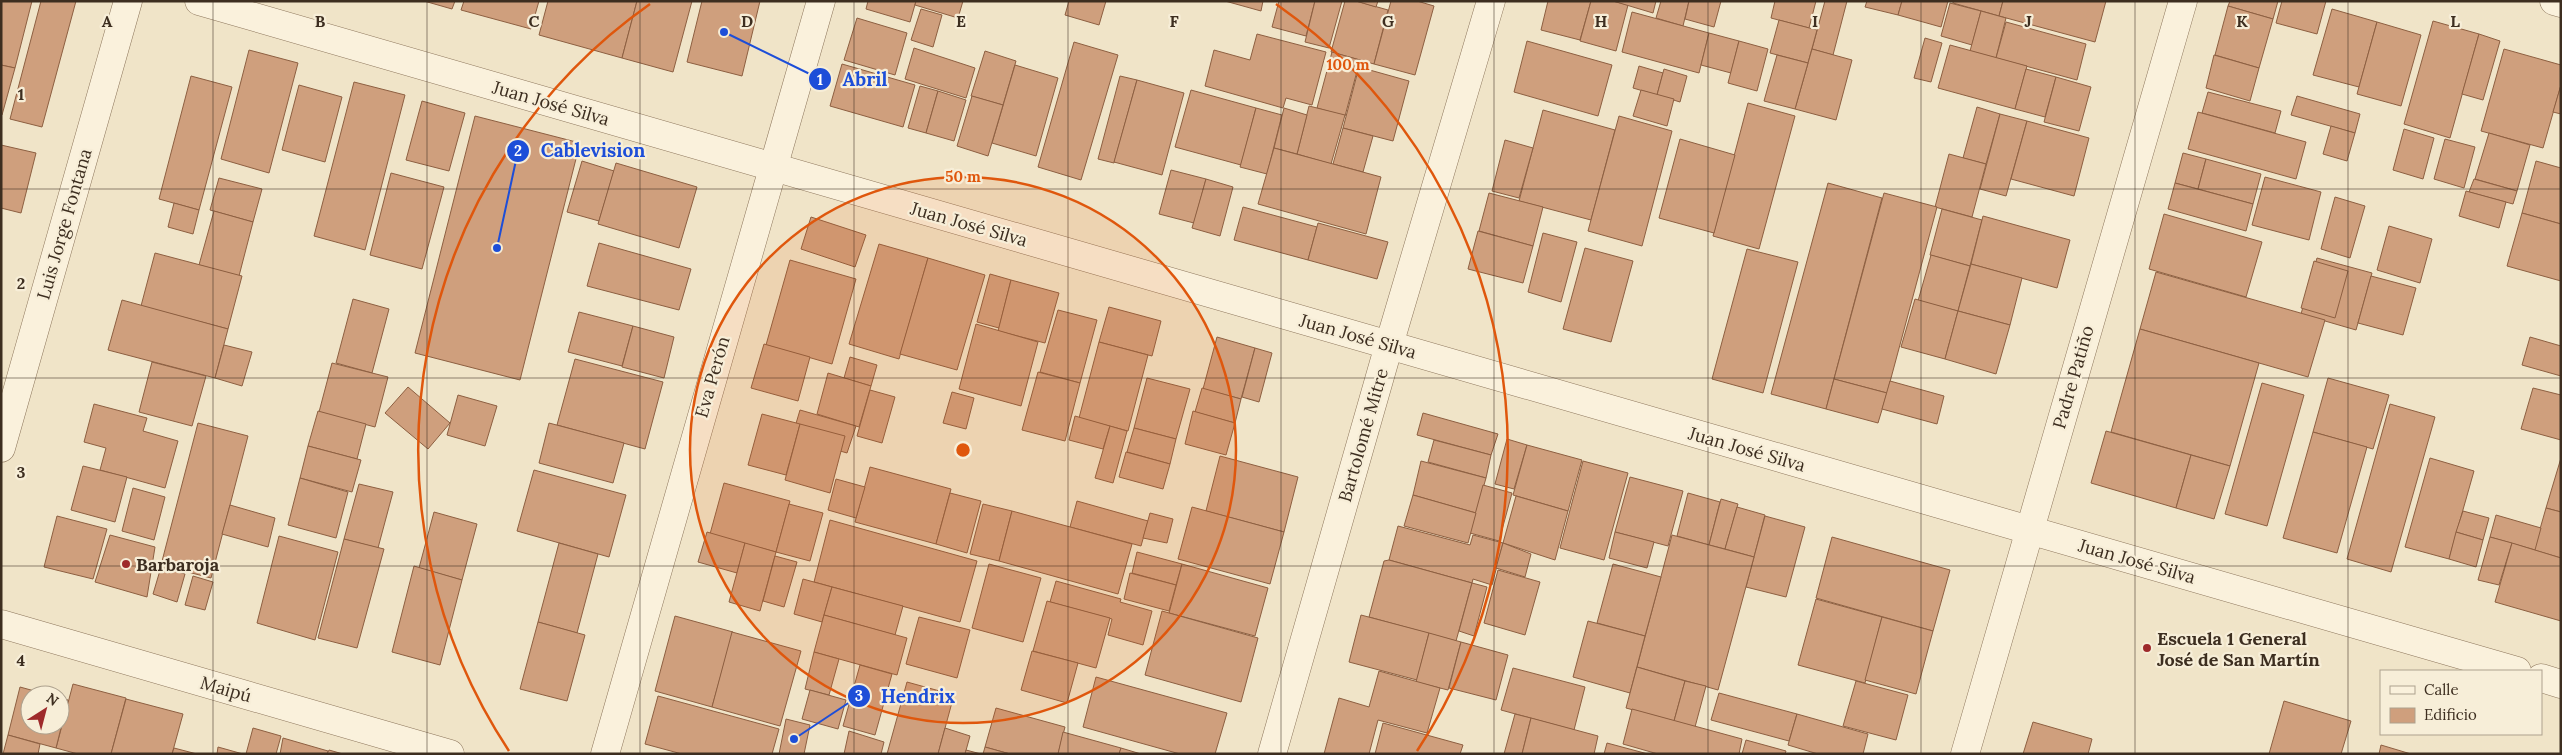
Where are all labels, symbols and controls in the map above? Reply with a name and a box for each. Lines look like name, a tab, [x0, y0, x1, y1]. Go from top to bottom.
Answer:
text: A	[102, 11, 113, 31]
text: B	[315, 11, 326, 31]
text: C	[528, 11, 540, 31]
text: D	[741, 11, 753, 31]
text: E	[956, 11, 966, 31]
text: F	[1169, 11, 1179, 31]
text: G	[1382, 11, 1394, 31]
text: H	[1595, 11, 1608, 31]
text: I	[1812, 11, 1818, 31]
text: J	[2024, 11, 2032, 31]
text: K	[2236, 11, 2248, 31]
text: L	[2450, 11, 2460, 31]
text: 100 m	[1327, 55, 1370, 74]
callout: Abril	[808, 62, 897, 96]
text: Abril	[843, 67, 887, 91]
text: 1	[817, 70, 823, 89]
street label: Juan José Silva	[489, 75, 612, 131]
text: 1	[18, 84, 24, 104]
callout: Cablevision	[506, 134, 656, 168]
text: Cablevision	[541, 138, 645, 162]
text: 2	[514, 141, 522, 160]
street label: Luis Jorge Fontana	[31, 146, 97, 302]
text: 50 m	[945, 167, 981, 186]
street label: Juan José Silva	[907, 196, 1030, 252]
text: 2	[17, 273, 25, 293]
street label: Juan José Silva	[1296, 308, 1419, 364]
street label: Padre Patiño	[2047, 323, 2099, 431]
street label: Eva Perón	[689, 334, 735, 420]
street label: Bartolomé Mitre	[1333, 365, 1393, 505]
street label: Juan José Silva	[1685, 421, 1808, 477]
centre of rings	[954, 441, 972, 459]
text: 3	[17, 462, 26, 482]
street label: Juan José Silva	[2075, 533, 2198, 589]
place label: Barbaroja	[136, 553, 220, 576]
marker: Barbaroja	[120, 558, 132, 570]
place label: Escuela 1 General José de San Martín	[2157, 627, 2320, 671]
marker: Escuela 1 General José de San Martín	[2141, 642, 2153, 654]
text: 4	[17, 650, 26, 670]
legend	[2380, 670, 2542, 735]
street label: Maipú	[198, 671, 255, 707]
callout: Hendrix	[846, 679, 965, 713]
text: Calle	[2424, 680, 2459, 699]
text: Hendrix	[881, 684, 956, 708]
north arrow	[20, 685, 70, 735]
text: 3	[855, 686, 863, 705]
text: N	[43, 689, 62, 710]
text: Edificio	[2424, 705, 2477, 724]

